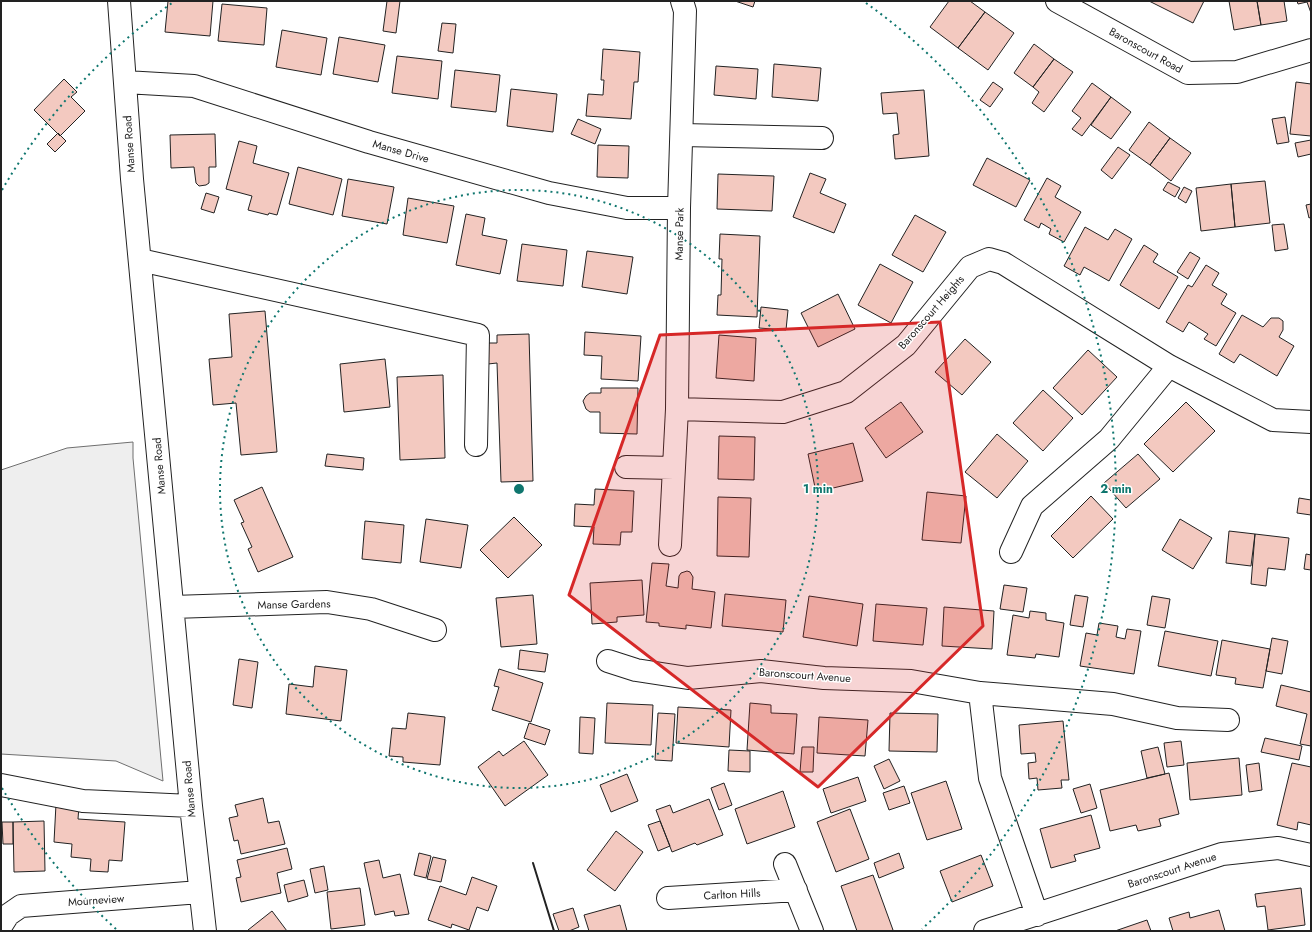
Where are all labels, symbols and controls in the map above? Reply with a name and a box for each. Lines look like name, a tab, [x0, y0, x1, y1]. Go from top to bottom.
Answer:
street label: Baronscourt Road	[1106, 23, 1186, 77]
street label: Manse Road	[119, 115, 139, 173]
street label: Manse Drive	[371, 135, 431, 167]
street label: Manse Park	[671, 207, 687, 261]
street label: Baronscourt Heights	[894, 271, 968, 353]
street label: Manse Road	[149, 437, 169, 495]
text: 1 min	[803, 480, 833, 498]
text: 2 min	[1100, 480, 1132, 498]
centre of rings	[512, 482, 526, 496]
street label: Manse Gardens	[257, 595, 331, 613]
street label: Baronscourt Avenue	[758, 664, 852, 686]
street label: Manse Road	[179, 760, 199, 818]
street label: Baronscourt Avenue	[1126, 848, 1219, 892]
street label: Carlton Hills	[703, 884, 761, 903]
street label: Mourneview	[67, 890, 125, 910]

